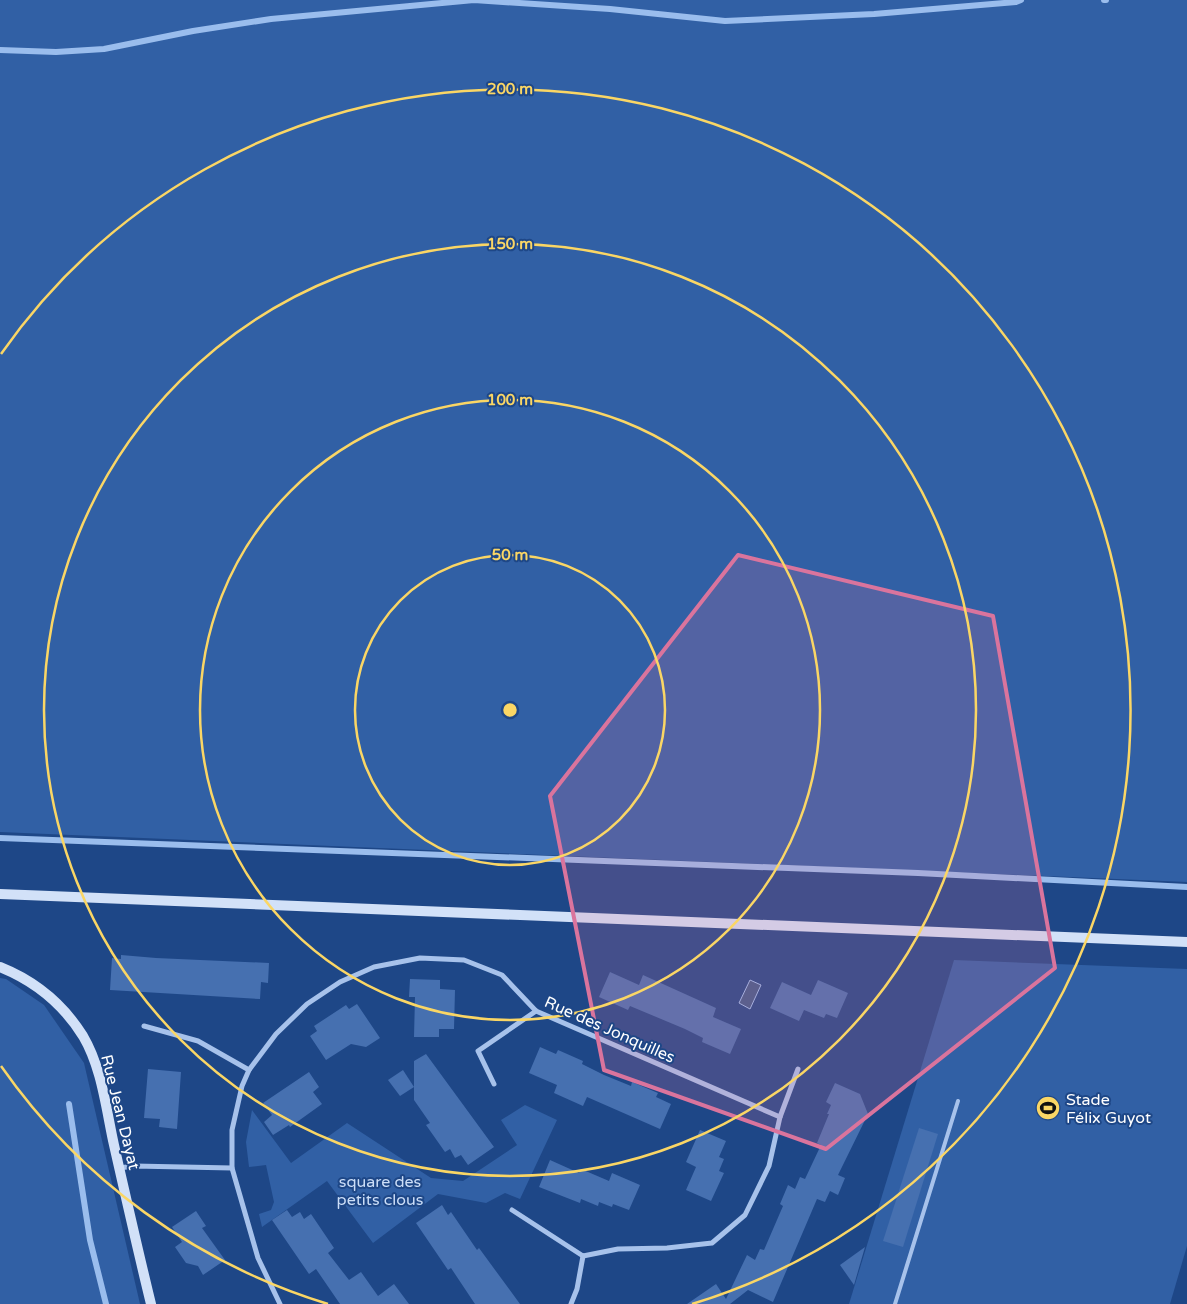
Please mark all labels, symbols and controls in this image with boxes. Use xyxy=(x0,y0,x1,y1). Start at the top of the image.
text: 200 m xyxy=(487,80,533,98)
text: 150 m xyxy=(487,235,533,253)
text: 100 m xyxy=(487,391,533,409)
text: 50 m xyxy=(492,546,528,564)
centre of rings xyxy=(501,701,519,719)
street label: Rue des Jonquilles xyxy=(541,992,678,1068)
street label: Rue Jean Dayat xyxy=(96,1053,144,1172)
place label: Stade Félix Guyot xyxy=(1066,1090,1151,1128)
sports icon: Stade Félix Guyot xyxy=(1035,1095,1061,1121)
park label: square des petits clous xyxy=(337,1172,423,1210)

